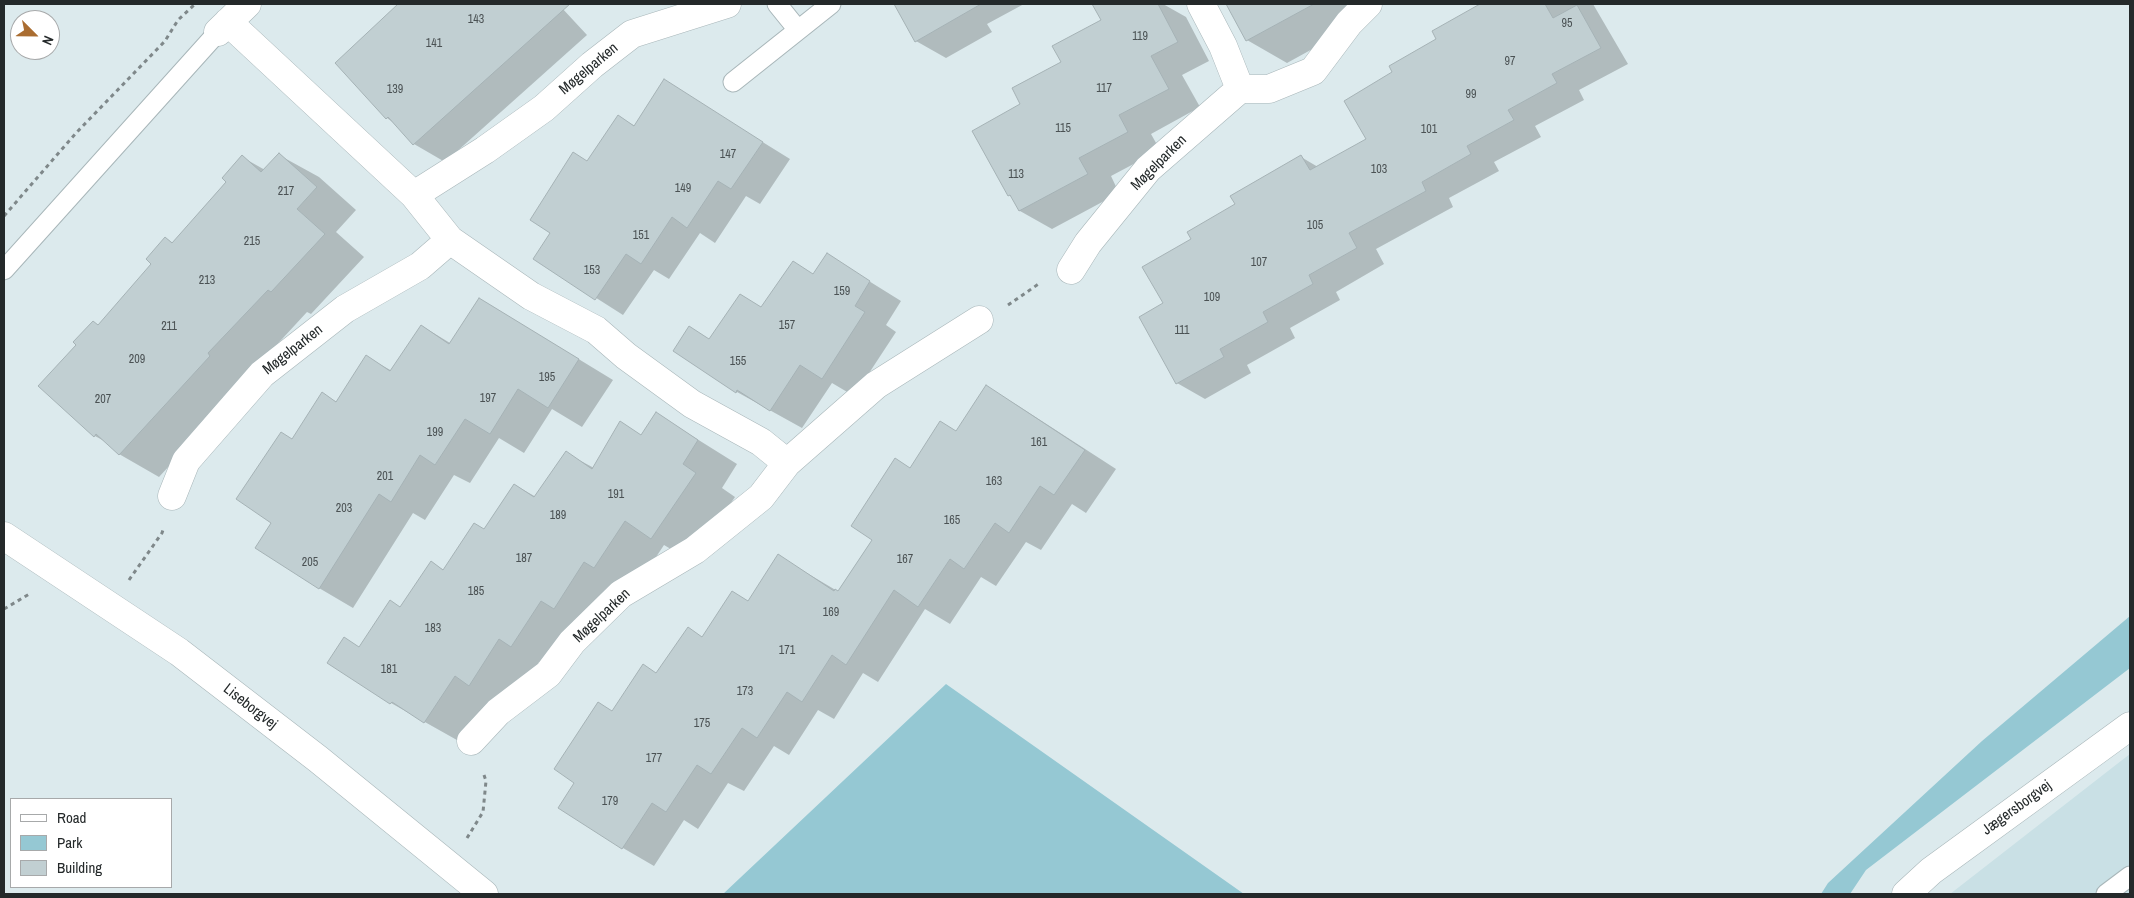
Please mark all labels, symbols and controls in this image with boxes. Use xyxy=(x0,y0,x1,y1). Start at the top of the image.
north arrow xyxy=(10,10,60,60)
house number: 143 xyxy=(468,13,484,27)
house number: 95 xyxy=(1562,17,1572,31)
house number: 119 xyxy=(1132,30,1148,44)
text: N xyxy=(38,33,58,48)
house number: 141 xyxy=(426,37,442,51)
street label: Møgelparken xyxy=(556,39,622,99)
house number: 97 xyxy=(1505,55,1515,69)
house number: 117 xyxy=(1096,82,1112,96)
house number: 139 xyxy=(387,83,403,97)
house number: 99 xyxy=(1466,88,1476,102)
house number: 115 xyxy=(1055,122,1071,136)
house number: 101 xyxy=(1421,123,1437,137)
street label: Møgelparken xyxy=(1127,131,1191,195)
house number: 147 xyxy=(720,148,736,162)
house number: 103 xyxy=(1371,163,1387,177)
house number: 113 xyxy=(1008,168,1024,182)
house number: 149 xyxy=(675,182,691,196)
house number: 217 xyxy=(278,185,294,199)
house number: 105 xyxy=(1307,219,1323,233)
house number: 151 xyxy=(633,229,649,243)
house number: 215 xyxy=(244,235,260,249)
house number: 107 xyxy=(1251,256,1267,270)
house number: 153 xyxy=(584,264,600,278)
house number: 213 xyxy=(199,274,215,288)
house number: 159 xyxy=(834,285,850,299)
house number: 109 xyxy=(1204,291,1220,305)
house number: 157 xyxy=(779,319,795,333)
house number: 211 xyxy=(161,320,177,334)
street label: Møgelparken xyxy=(259,321,327,379)
house number: 111 xyxy=(1175,324,1189,338)
house number: 209 xyxy=(129,353,145,367)
house number: 155 xyxy=(730,355,746,369)
house number: 195 xyxy=(539,371,555,385)
house number: 197 xyxy=(480,392,496,406)
house number: 207 xyxy=(95,393,111,407)
house number: 199 xyxy=(427,426,443,440)
house number: 161 xyxy=(1031,436,1047,450)
house number: 201 xyxy=(377,470,393,484)
house number: 163 xyxy=(986,475,1002,489)
house number: 191 xyxy=(608,488,624,502)
house number: 203 xyxy=(336,502,352,516)
house number: 189 xyxy=(550,509,566,523)
house number: 165 xyxy=(944,514,960,528)
house number: 187 xyxy=(516,552,532,566)
house number: 167 xyxy=(897,553,913,567)
house number: 205 xyxy=(302,556,318,570)
house number: 185 xyxy=(468,585,484,599)
street label: Møgelparken xyxy=(570,585,634,647)
house number: 169 xyxy=(823,606,839,620)
house number: 183 xyxy=(425,622,441,636)
house number: 171 xyxy=(779,644,795,658)
house number: 181 xyxy=(381,663,397,677)
street label: Liseborgvej xyxy=(219,680,281,734)
house number: 173 xyxy=(737,685,753,699)
house number: 175 xyxy=(694,717,710,731)
house number: 177 xyxy=(646,752,662,766)
street label: Jægersborgvej xyxy=(1979,777,2055,839)
house number: 179 xyxy=(602,795,618,809)
legend xyxy=(10,798,172,888)
text: Road xyxy=(57,807,86,828)
text: Park xyxy=(57,832,82,853)
text: Building xyxy=(57,857,102,878)

